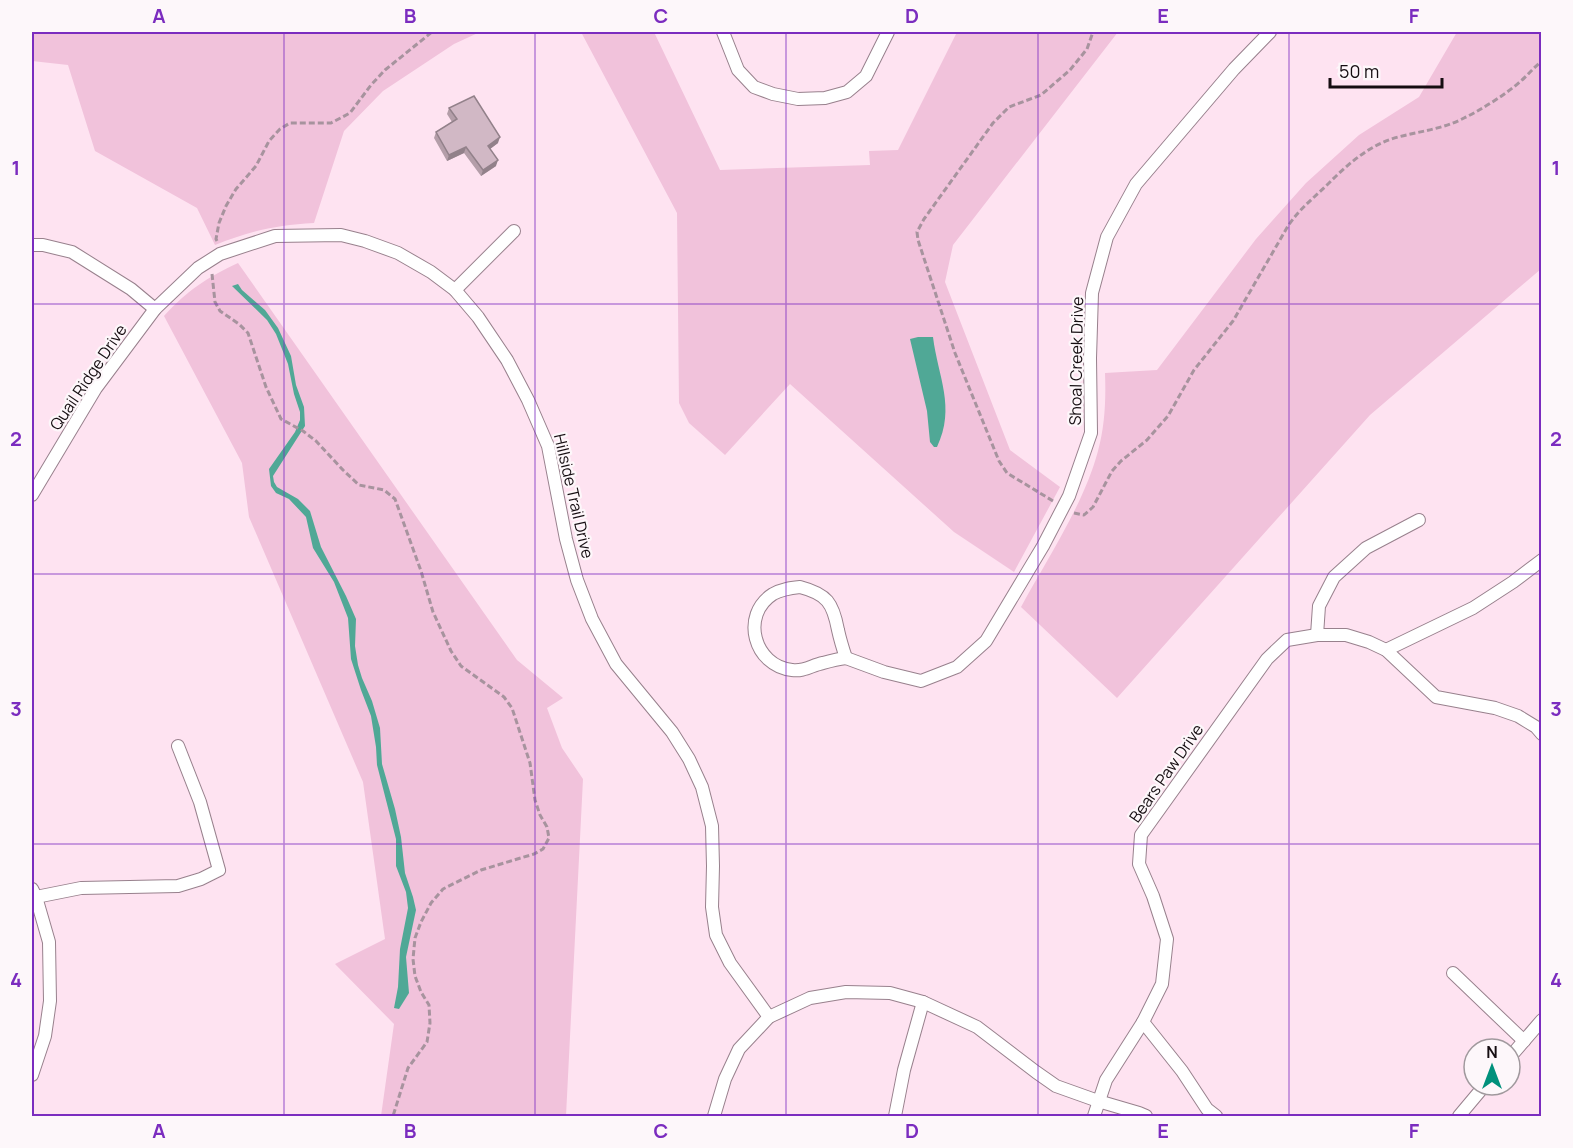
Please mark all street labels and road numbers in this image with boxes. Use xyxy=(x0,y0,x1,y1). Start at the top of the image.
street label: Shoal Creek Drive xyxy=(1064,296,1088,426)
street label: Quail Ridge Drive xyxy=(44,320,132,434)
street label: Hillside Trail Drive xyxy=(549,431,599,561)
street label: Bears Paw Drive xyxy=(1124,719,1208,827)

